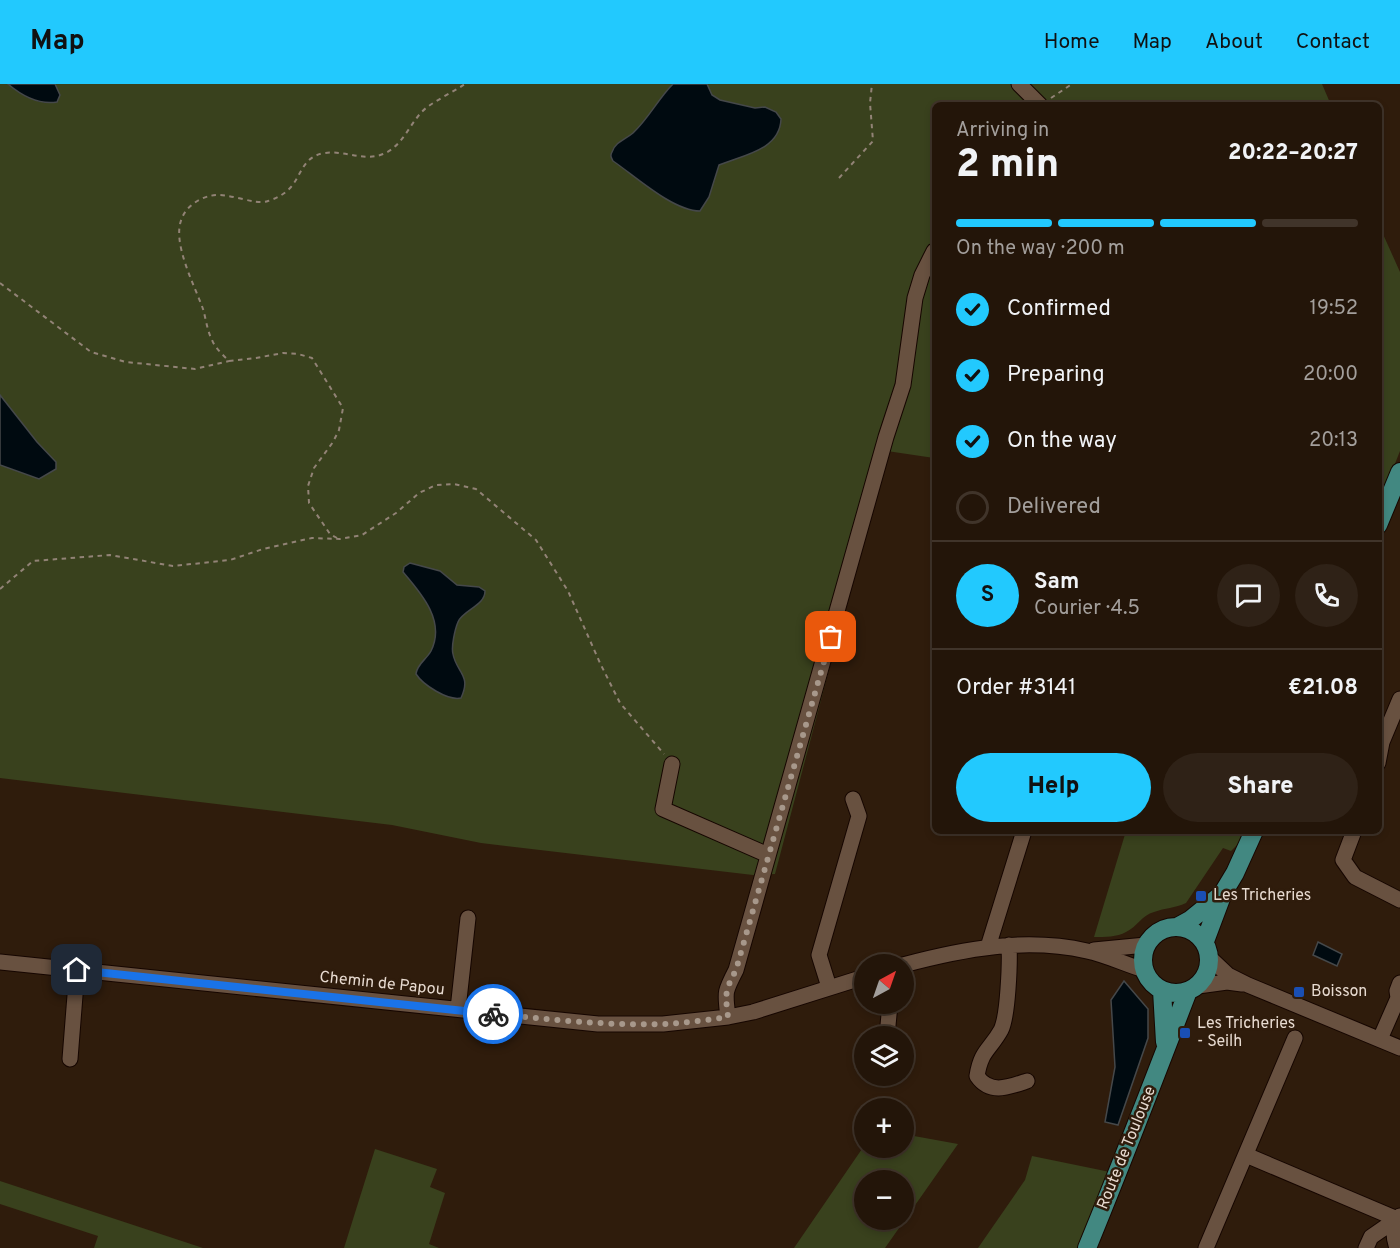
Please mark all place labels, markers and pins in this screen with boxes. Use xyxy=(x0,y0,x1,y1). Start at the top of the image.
pin xyxy=(805,611,856,662)
place label: Les Tricheries xyxy=(1213,886,1311,906)
marker: Les Tricheries xyxy=(1194,889,1208,903)
pin xyxy=(51,944,102,995)
place label: Boisson xyxy=(1311,982,1367,1002)
marker: Boisson xyxy=(1292,985,1306,999)
place label: Les Tricheries - Seilh xyxy=(1197,1014,1295,1052)
marker: Les Tricheries - Seilh xyxy=(1178,1026,1192,1040)

